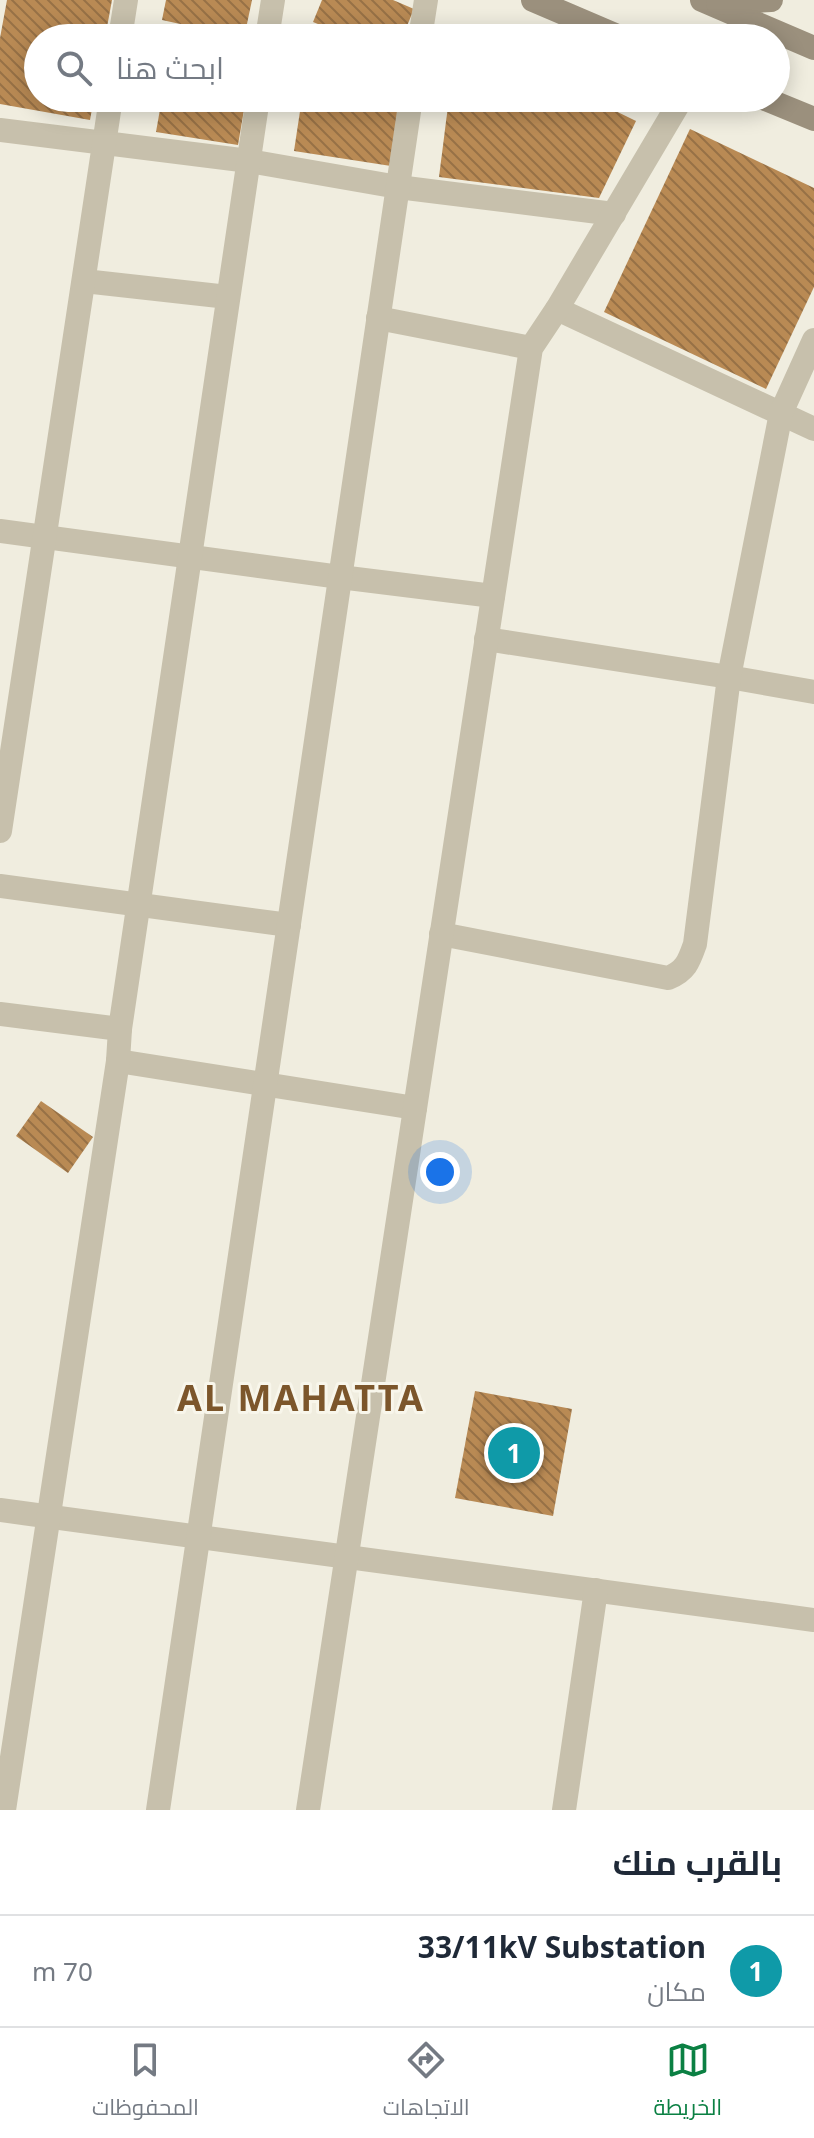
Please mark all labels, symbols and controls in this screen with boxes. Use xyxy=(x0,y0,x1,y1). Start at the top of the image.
search box xyxy=(24,24,790,112)
icon: search xyxy=(52,46,96,90)
text: ابحث هنا xyxy=(116,47,224,88)
your location xyxy=(420,1152,460,1192)
district label: AL MAHATTA xyxy=(177,1373,425,1422)
pin: 1 xyxy=(488,1423,540,1483)
text: بالقرب منك xyxy=(613,1839,782,1885)
text: 33/11kV Substation xyxy=(418,1926,706,1967)
text: 70 m xyxy=(32,1953,93,1989)
text: 1 xyxy=(749,1953,763,1989)
text: مكان xyxy=(647,1973,706,2009)
tab: المحفوظات xyxy=(92,2038,199,2128)
tab: الاتجاهات xyxy=(383,2038,470,2128)
tab: الخريطة xyxy=(653,2038,722,2128)

